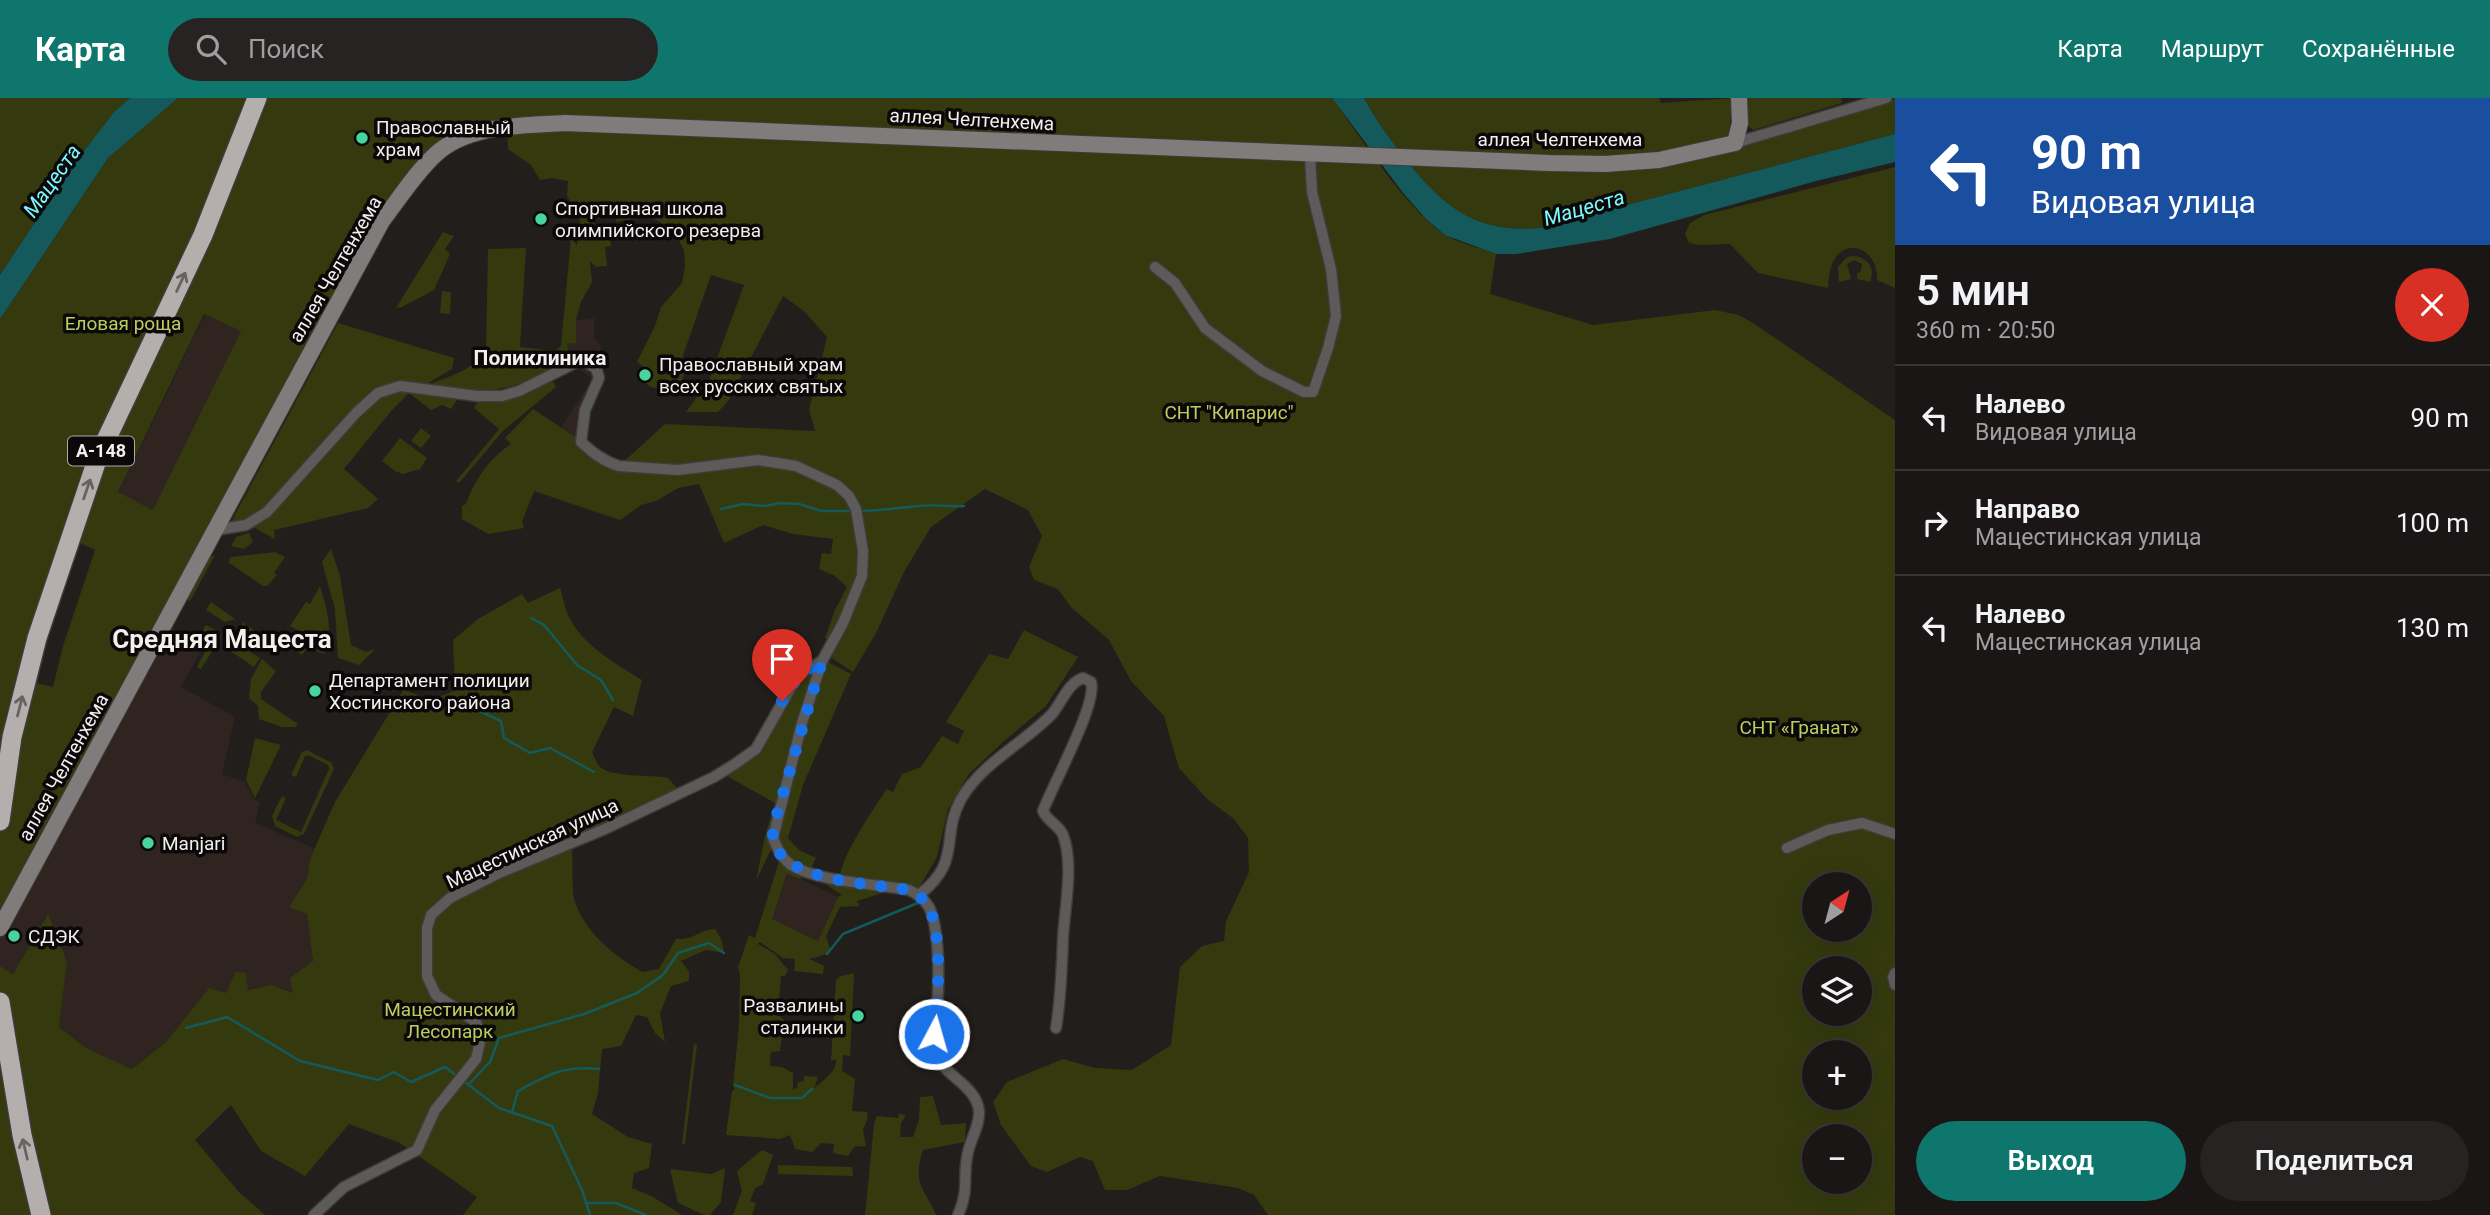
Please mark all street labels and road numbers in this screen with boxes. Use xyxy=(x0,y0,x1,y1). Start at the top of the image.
street label: аллея Челтенхема xyxy=(889,104,1055,135)
street label: аллея Челтенхема xyxy=(1478,128,1642,151)
street label: аллея Челтенхема xyxy=(284,192,387,346)
road number: А-148 xyxy=(68,436,134,466)
street label: аллея Челтенхема xyxy=(13,690,113,845)
street label: Мацестинская улица xyxy=(443,793,622,893)

